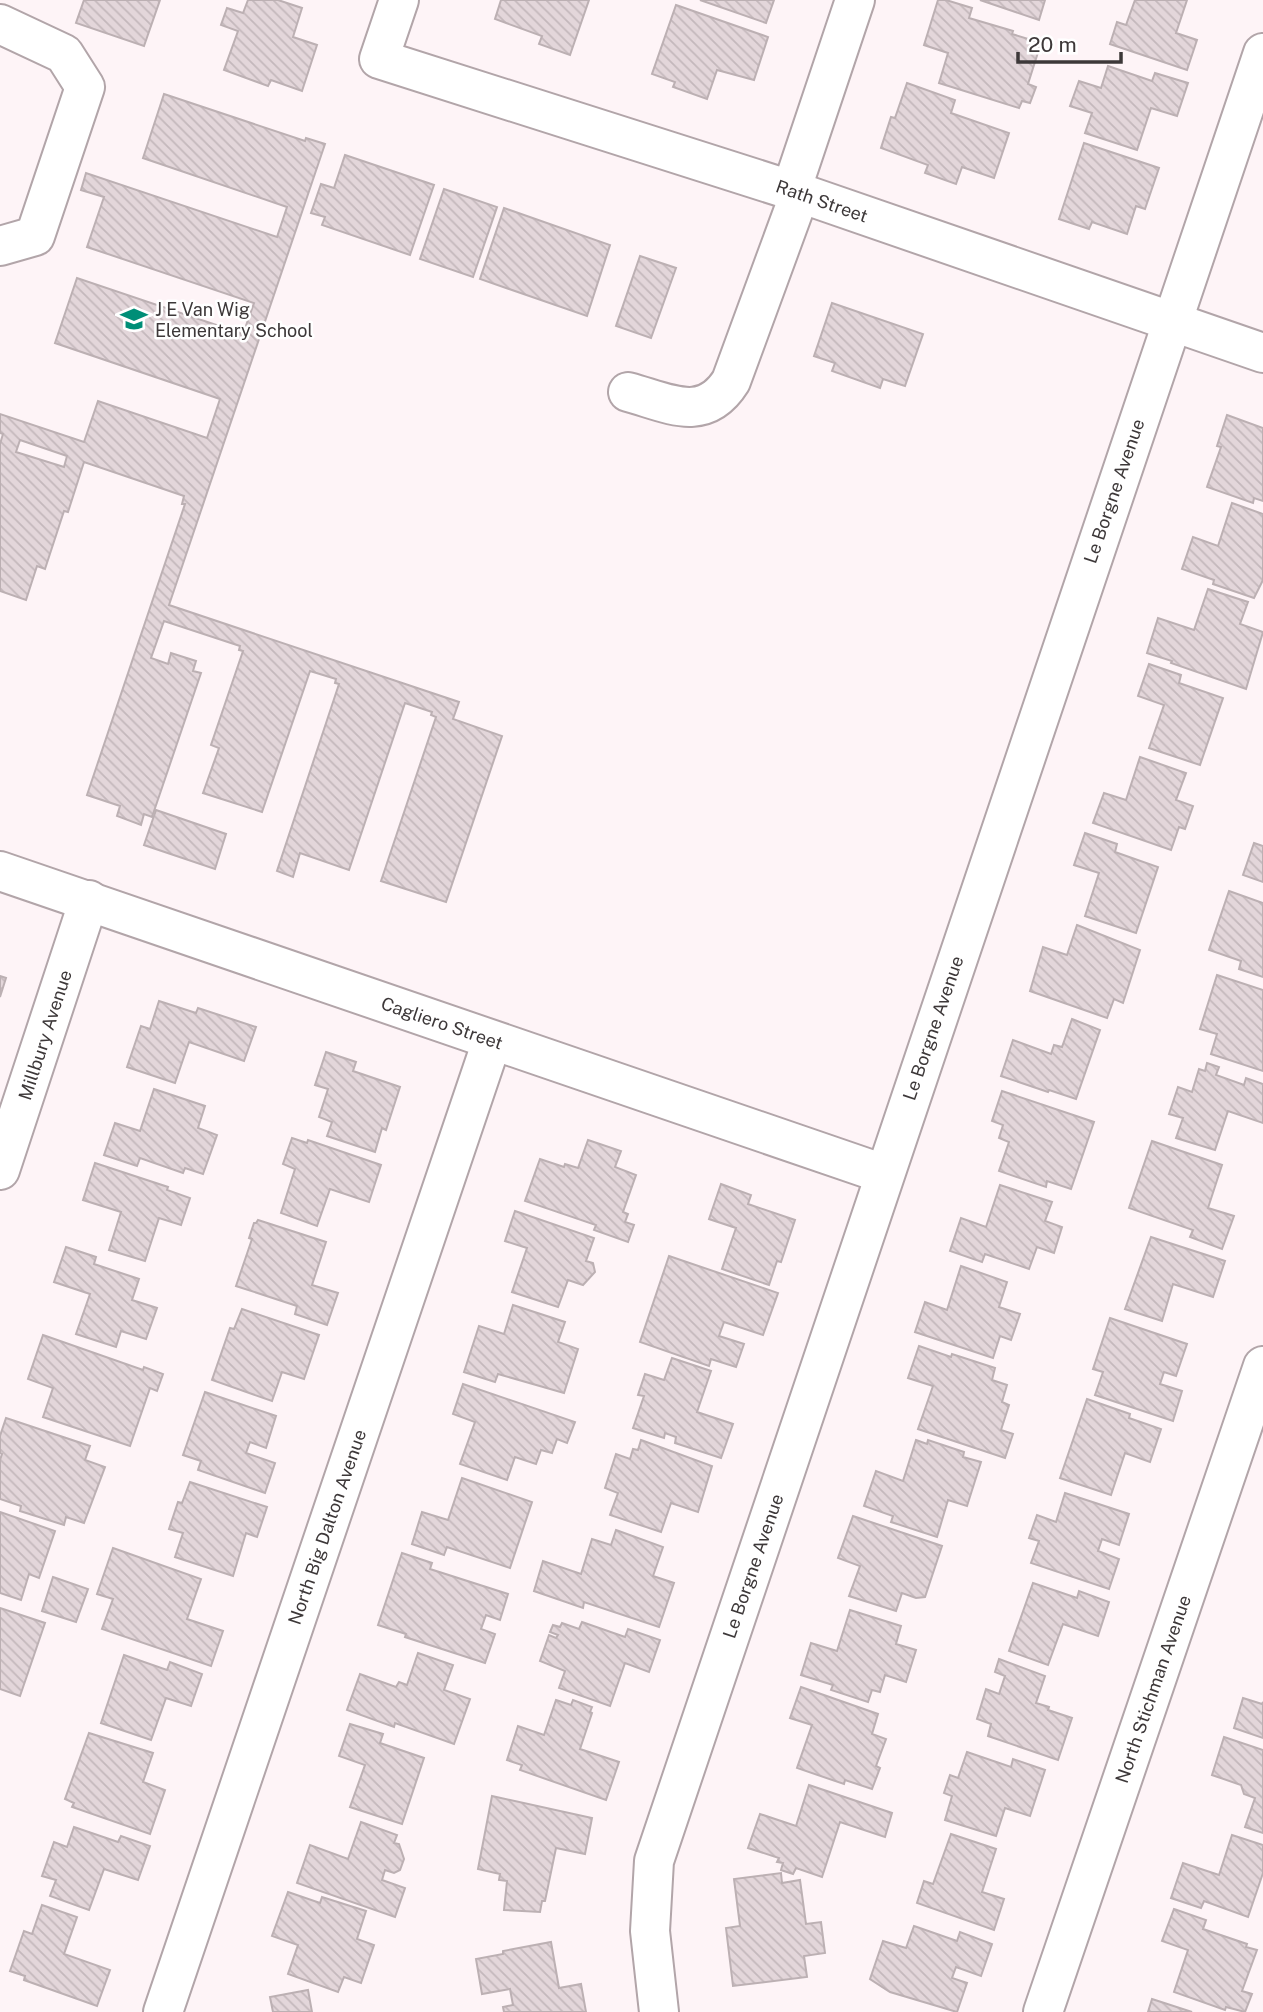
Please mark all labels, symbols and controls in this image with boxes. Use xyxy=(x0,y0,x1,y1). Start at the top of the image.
scale bar xyxy=(1018,21,1121,65)
text: 20 m xyxy=(1028,32,1077,57)
street label: Rath Street xyxy=(773,175,871,227)
place label: J E Van Wig Elementary School xyxy=(155,299,313,341)
school or university icon: J E Van Wig Elementary School xyxy=(119,304,149,334)
street label: Le Borgne Avenue xyxy=(1079,416,1149,566)
street label: Le Borgne Avenue xyxy=(898,953,968,1103)
street label: Millbury Avenue xyxy=(14,967,76,1103)
street label: Cagliero Street xyxy=(378,992,506,1054)
street label: North Big Dalton Avenue xyxy=(284,1427,370,1627)
street label: Le Borgne Avenue xyxy=(718,1491,788,1641)
street label: North Stichman Avenue xyxy=(1111,1592,1195,1786)

